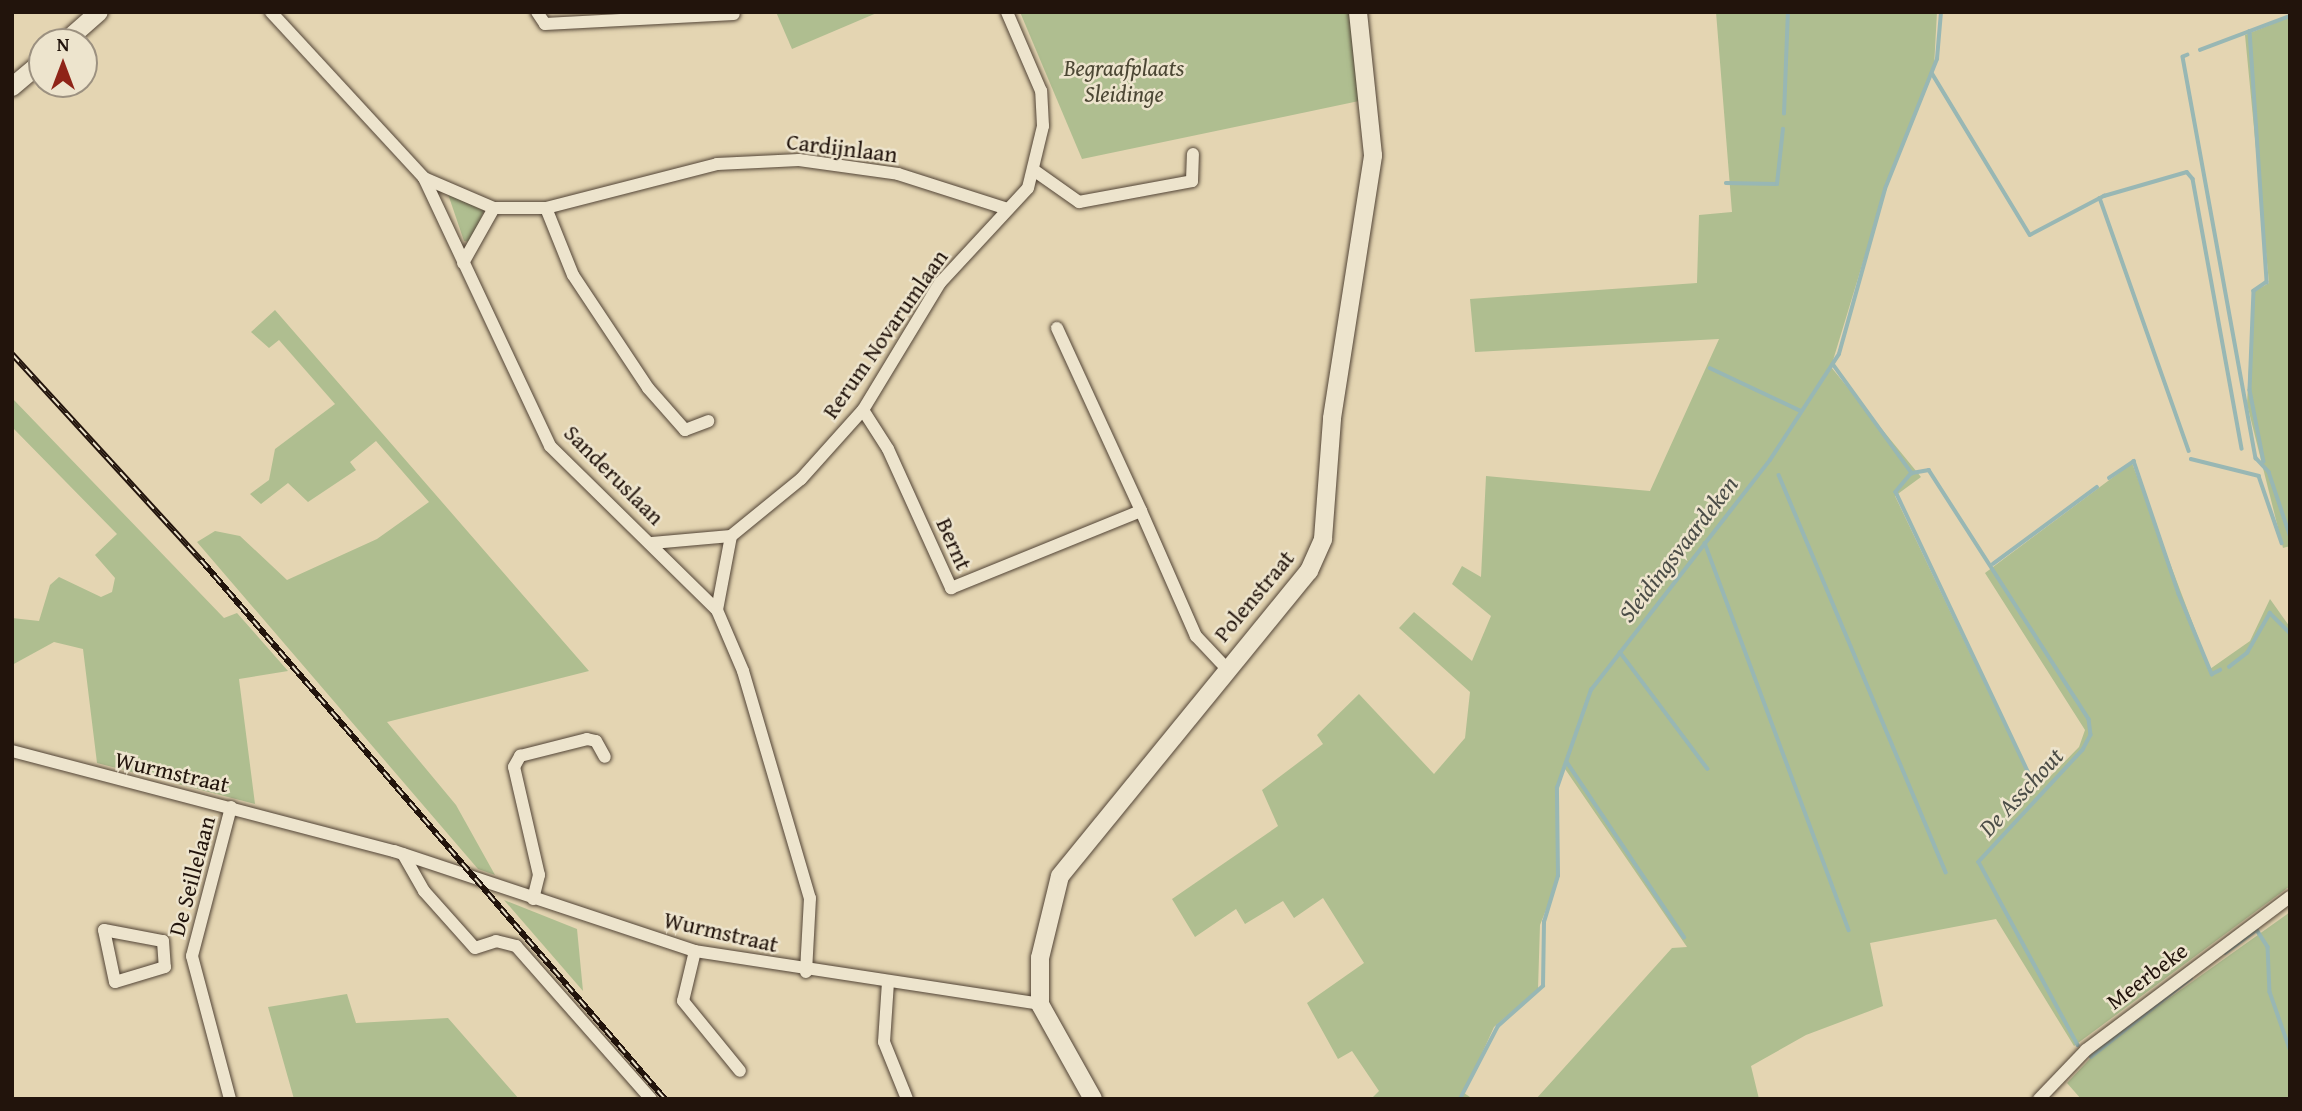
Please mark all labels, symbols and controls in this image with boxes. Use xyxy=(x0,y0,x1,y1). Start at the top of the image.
north arrow xyxy=(28,28,98,98)
text: N xyxy=(57,30,69,58)
park label: Begraafplaats Sleidinge xyxy=(1064,54,1184,108)
street label: Cardijnlaan xyxy=(785,128,899,168)
street label: Rerum Novarumlaan xyxy=(816,244,954,424)
street label: Sanderuslaan xyxy=(558,419,670,531)
water label: Sleidingsvaardeken xyxy=(1612,470,1744,628)
street label: Bernt xyxy=(930,514,978,574)
street label: Polenstraat xyxy=(1208,545,1300,647)
water label: De Asschout xyxy=(1973,742,2069,842)
street label: Wurmstraat xyxy=(112,745,232,799)
street label: De Seillelaan xyxy=(163,813,221,939)
street label: Wurmstraat xyxy=(661,905,781,959)
street label: Meerbeke xyxy=(2101,937,2193,1015)

